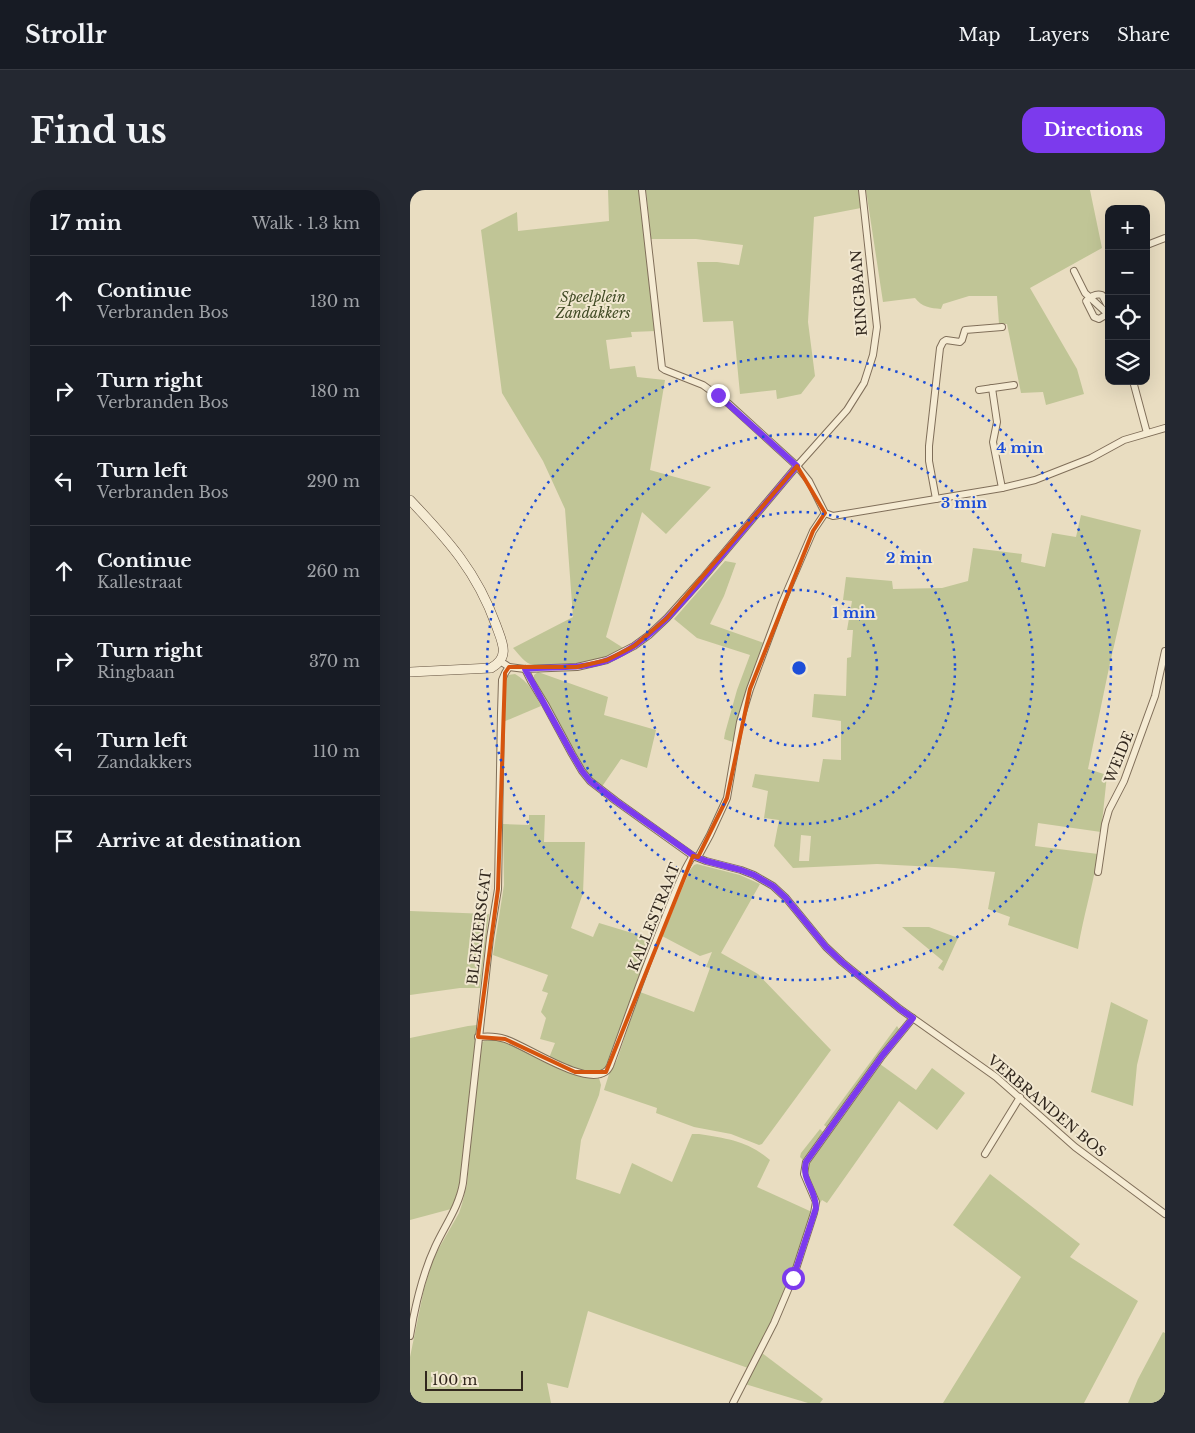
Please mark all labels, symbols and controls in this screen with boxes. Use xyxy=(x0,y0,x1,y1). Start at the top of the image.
text: Strollr xyxy=(25,20,107,49)
text: Map xyxy=(959,24,1000,46)
text: Layers xyxy=(1028,24,1089,46)
text: Share xyxy=(1117,24,1170,46)
button: Directions xyxy=(1022,107,1165,153)
text: Find us xyxy=(30,109,167,152)
map controls xyxy=(1105,205,1150,385)
button: + xyxy=(1105,205,1150,250)
text: 17 min xyxy=(50,210,122,236)
text: Walk · 1.3 km xyxy=(252,213,360,233)
street label: RINGBAAN xyxy=(847,249,871,337)
button: − xyxy=(1105,250,1150,295)
text: Continue xyxy=(97,279,192,302)
icon: ahead xyxy=(50,287,78,315)
park label: Speelplein Zandakkers xyxy=(554,288,631,322)
text: 130 m xyxy=(310,291,360,311)
button: locate xyxy=(1105,295,1150,340)
text: Verbranden Bos xyxy=(97,302,229,322)
button: layers xyxy=(1105,340,1150,385)
text: Turn right xyxy=(97,369,203,392)
icon: right xyxy=(50,377,78,405)
text: 180 m xyxy=(310,381,360,401)
route end xyxy=(707,384,730,407)
text: Verbranden Bos xyxy=(97,392,229,412)
text: 4 min xyxy=(997,438,1044,457)
text: Turn left xyxy=(97,459,188,482)
icon: left xyxy=(50,467,78,495)
text: 290 m xyxy=(307,471,360,491)
text: Verbranden Bos xyxy=(97,482,229,502)
text: 3 min xyxy=(941,493,987,512)
text: 2 min xyxy=(886,548,932,567)
text: Continue xyxy=(97,549,192,572)
icon: ahead xyxy=(50,557,78,585)
text: 260 m xyxy=(307,561,360,581)
text: Kallestraat xyxy=(97,572,183,592)
text: 1 min xyxy=(832,603,876,622)
text: Turn right xyxy=(97,639,203,662)
icon: right xyxy=(50,647,78,675)
text: 370 m xyxy=(309,651,360,671)
centre of rings xyxy=(790,659,808,677)
text: Ringbaan xyxy=(97,662,175,682)
street label: WEIDE xyxy=(1100,728,1138,787)
text: Turn left xyxy=(97,729,188,752)
icon: left xyxy=(50,737,78,765)
text: 110 m xyxy=(313,741,360,761)
text: Zandakkers xyxy=(97,752,192,772)
icon: arrive xyxy=(50,827,78,855)
text: Arrive at destination xyxy=(97,829,301,852)
street label: KALLESTRAAT xyxy=(624,860,684,974)
street label: BLEKKERSGAT xyxy=(463,868,495,986)
street label: VERBRANDEN BOS xyxy=(983,1050,1110,1161)
route start xyxy=(782,1267,805,1290)
scale bar xyxy=(425,1368,522,1391)
text: 100 m xyxy=(432,1371,477,1389)

